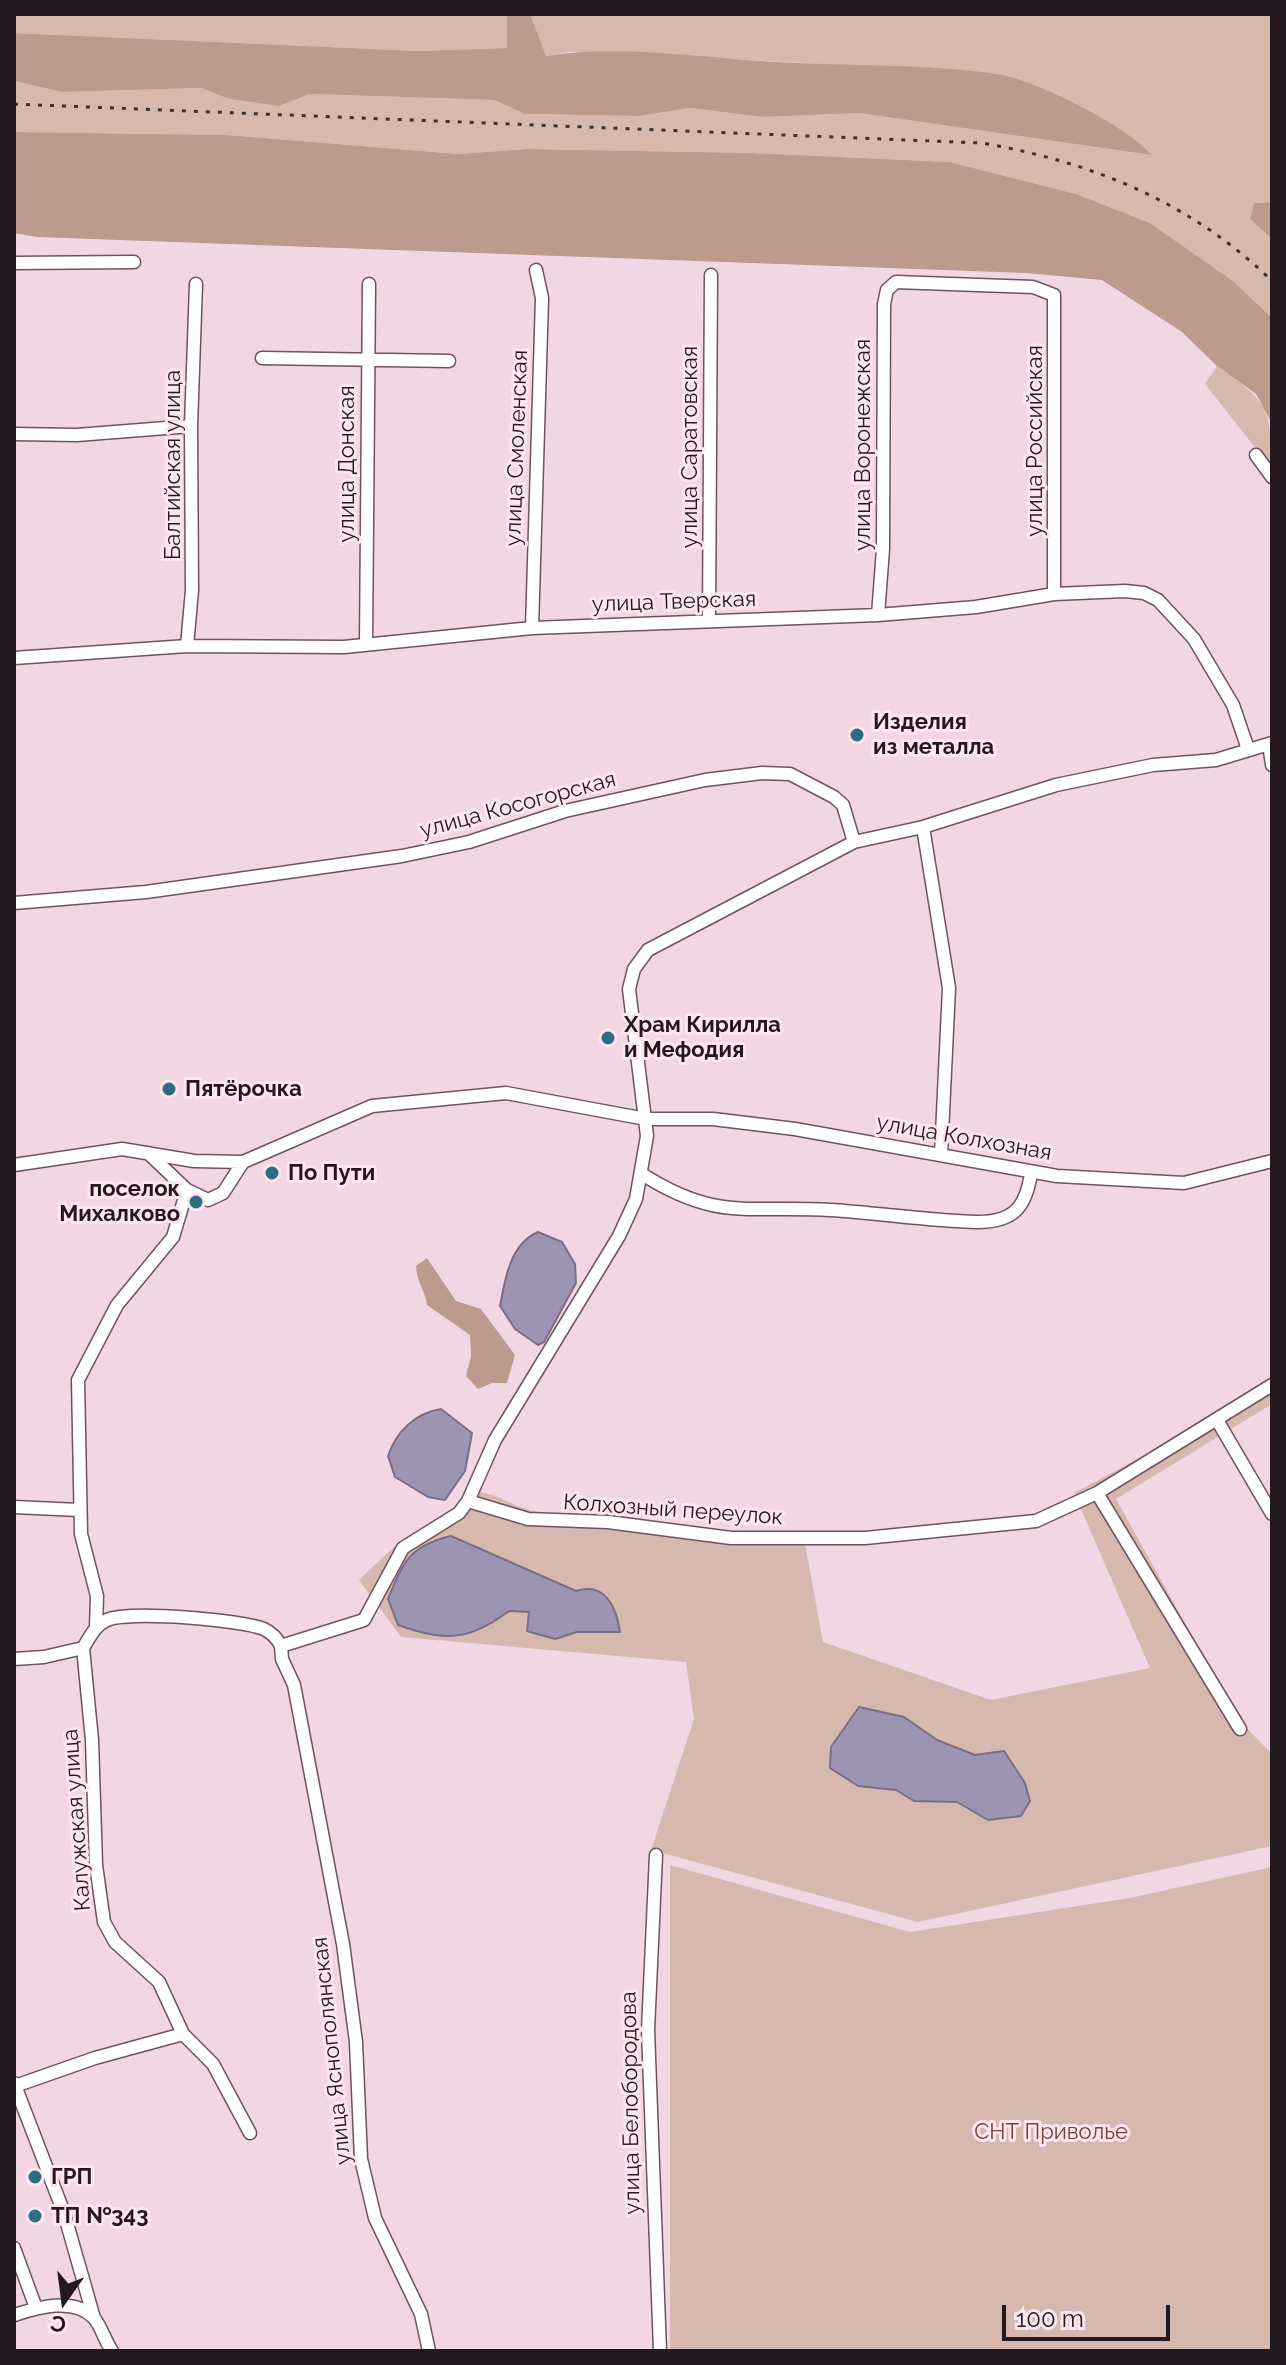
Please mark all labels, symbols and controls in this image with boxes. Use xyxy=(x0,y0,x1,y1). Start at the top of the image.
street label: улица Воронежская xyxy=(850,339,876,551)
street label: улица Российская xyxy=(1022,345,1048,537)
street label: улица Саратовская xyxy=(677,346,703,548)
street label: улица Смоленская xyxy=(500,349,534,547)
street label: Балтийская улица xyxy=(160,370,186,560)
street label: улица Донская xyxy=(334,385,360,543)
street label: улица Тверская xyxy=(591,586,757,618)
place label: Изделия из металла xyxy=(873,709,994,760)
marker: Изделия из металла xyxy=(848,726,866,744)
street label: улица Косогорская xyxy=(417,766,619,844)
place label: Храм Кирилла и Мефодия xyxy=(624,1012,781,1064)
marker: Храм Кирилла и Мефодия xyxy=(599,1029,617,1047)
place label: Пятёрочка xyxy=(185,1076,302,1102)
marker: Пятёрочка xyxy=(160,1080,178,1098)
street label: улица Колхозная xyxy=(874,1110,1054,1166)
place label: По Пути xyxy=(288,1160,375,1186)
marker: По Пути xyxy=(263,1164,281,1182)
place label: поселок Михалково xyxy=(59,1176,180,1228)
marker: поселок Михалково xyxy=(187,1193,205,1211)
street label: Колхозный переулок xyxy=(562,1489,784,1531)
street label: Калужская улица xyxy=(57,1728,97,1912)
street label: улица Яснополянская xyxy=(307,1936,357,2166)
street label: улица Белобородова xyxy=(616,1991,646,2215)
park label: СНТ Приволье xyxy=(974,2119,1128,2145)
place label: ГРП xyxy=(51,2164,93,2190)
marker: ГРП xyxy=(26,2168,44,2186)
place label: ТП №343 xyxy=(51,2203,148,2229)
marker: ТП №343 xyxy=(26,2207,44,2225)
north arrow xyxy=(24,2261,104,2341)
scale bar xyxy=(1006,2289,1174,2339)
text: 100 m xyxy=(1016,2304,1084,2333)
text: С xyxy=(48,2310,69,2339)

